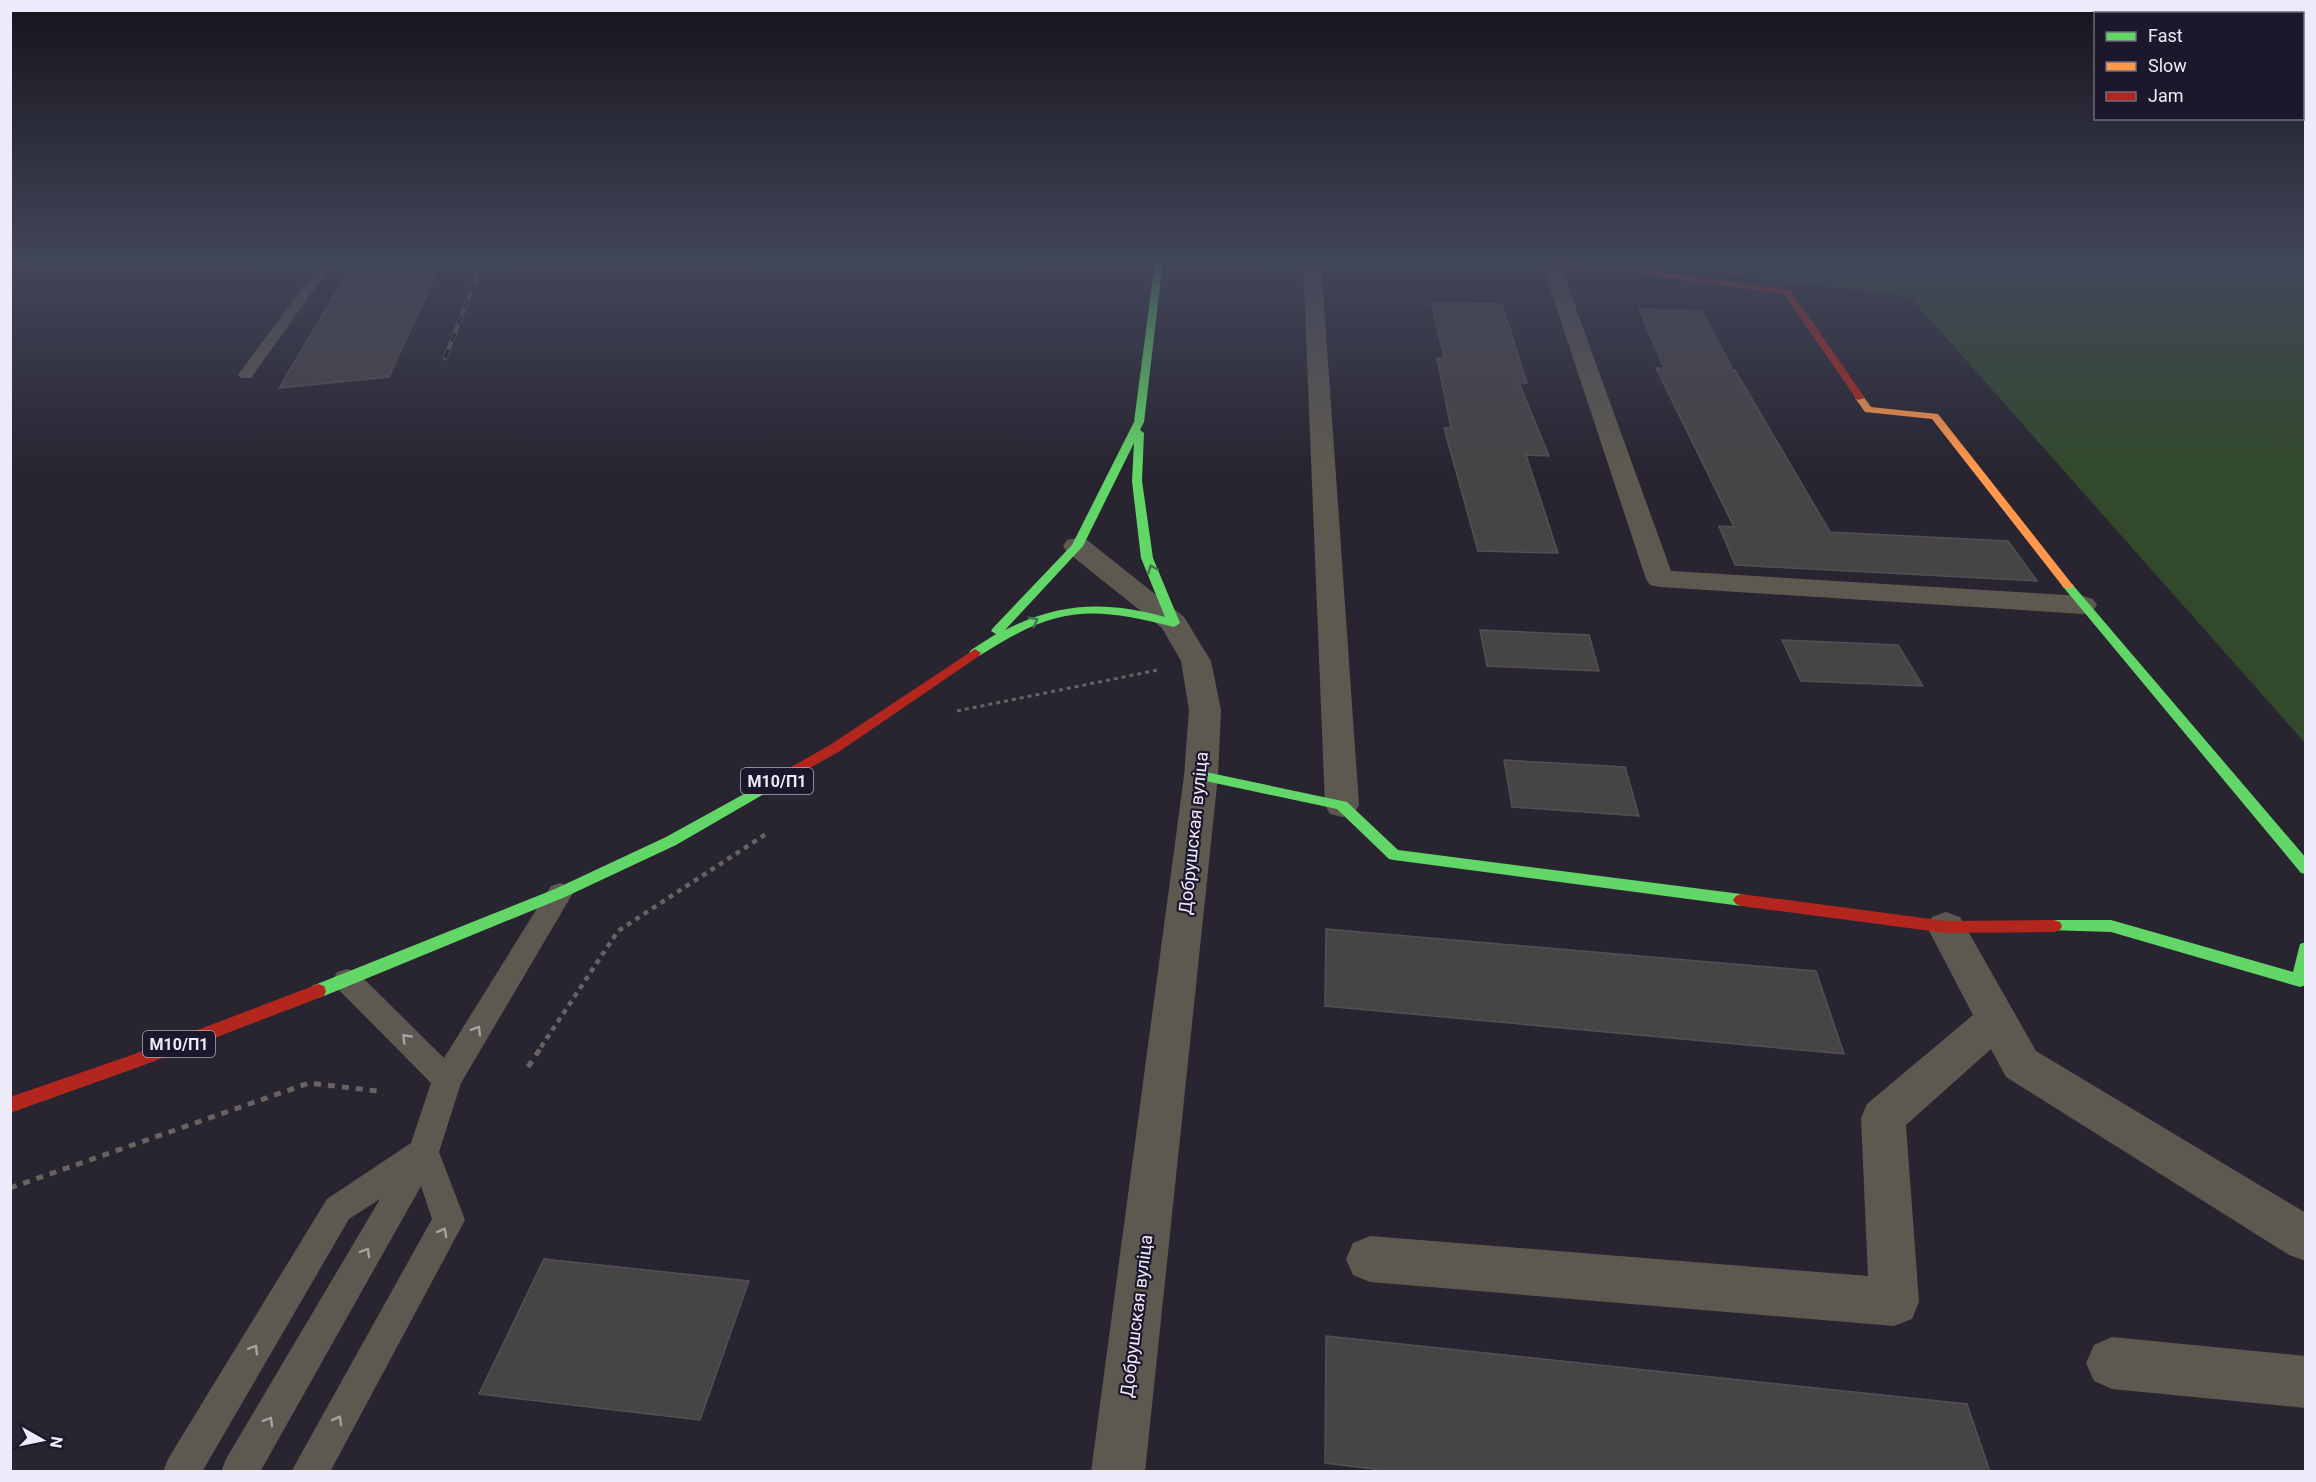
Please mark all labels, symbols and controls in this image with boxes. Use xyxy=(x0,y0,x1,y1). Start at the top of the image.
legend xyxy=(2094,12,2304,120)
text: Fast xyxy=(2148,25,2183,46)
text: Slow xyxy=(2148,55,2187,76)
text: Jam xyxy=(2148,85,2184,106)
one-way arrow xyxy=(1147,564,1159,575)
one-way arrow xyxy=(1027,617,1038,628)
street label: Добрушская вуліца xyxy=(1174,751,1212,915)
road number: М10/П1 xyxy=(741,768,813,794)
one-way arrow xyxy=(470,1026,481,1036)
road number: М10/П1 xyxy=(143,1031,215,1057)
one-way arrow xyxy=(403,1034,414,1045)
one-way arrow xyxy=(436,1227,447,1238)
street label: Добрушская вуліца xyxy=(1116,1234,1156,1398)
one-way arrow xyxy=(359,1248,370,1258)
one-way arrow xyxy=(247,1345,259,1355)
north arrow xyxy=(12,1410,72,1470)
one-way arrow xyxy=(331,1416,342,1427)
one-way arrow xyxy=(261,1417,273,1427)
text: N xyxy=(46,1435,67,1449)

